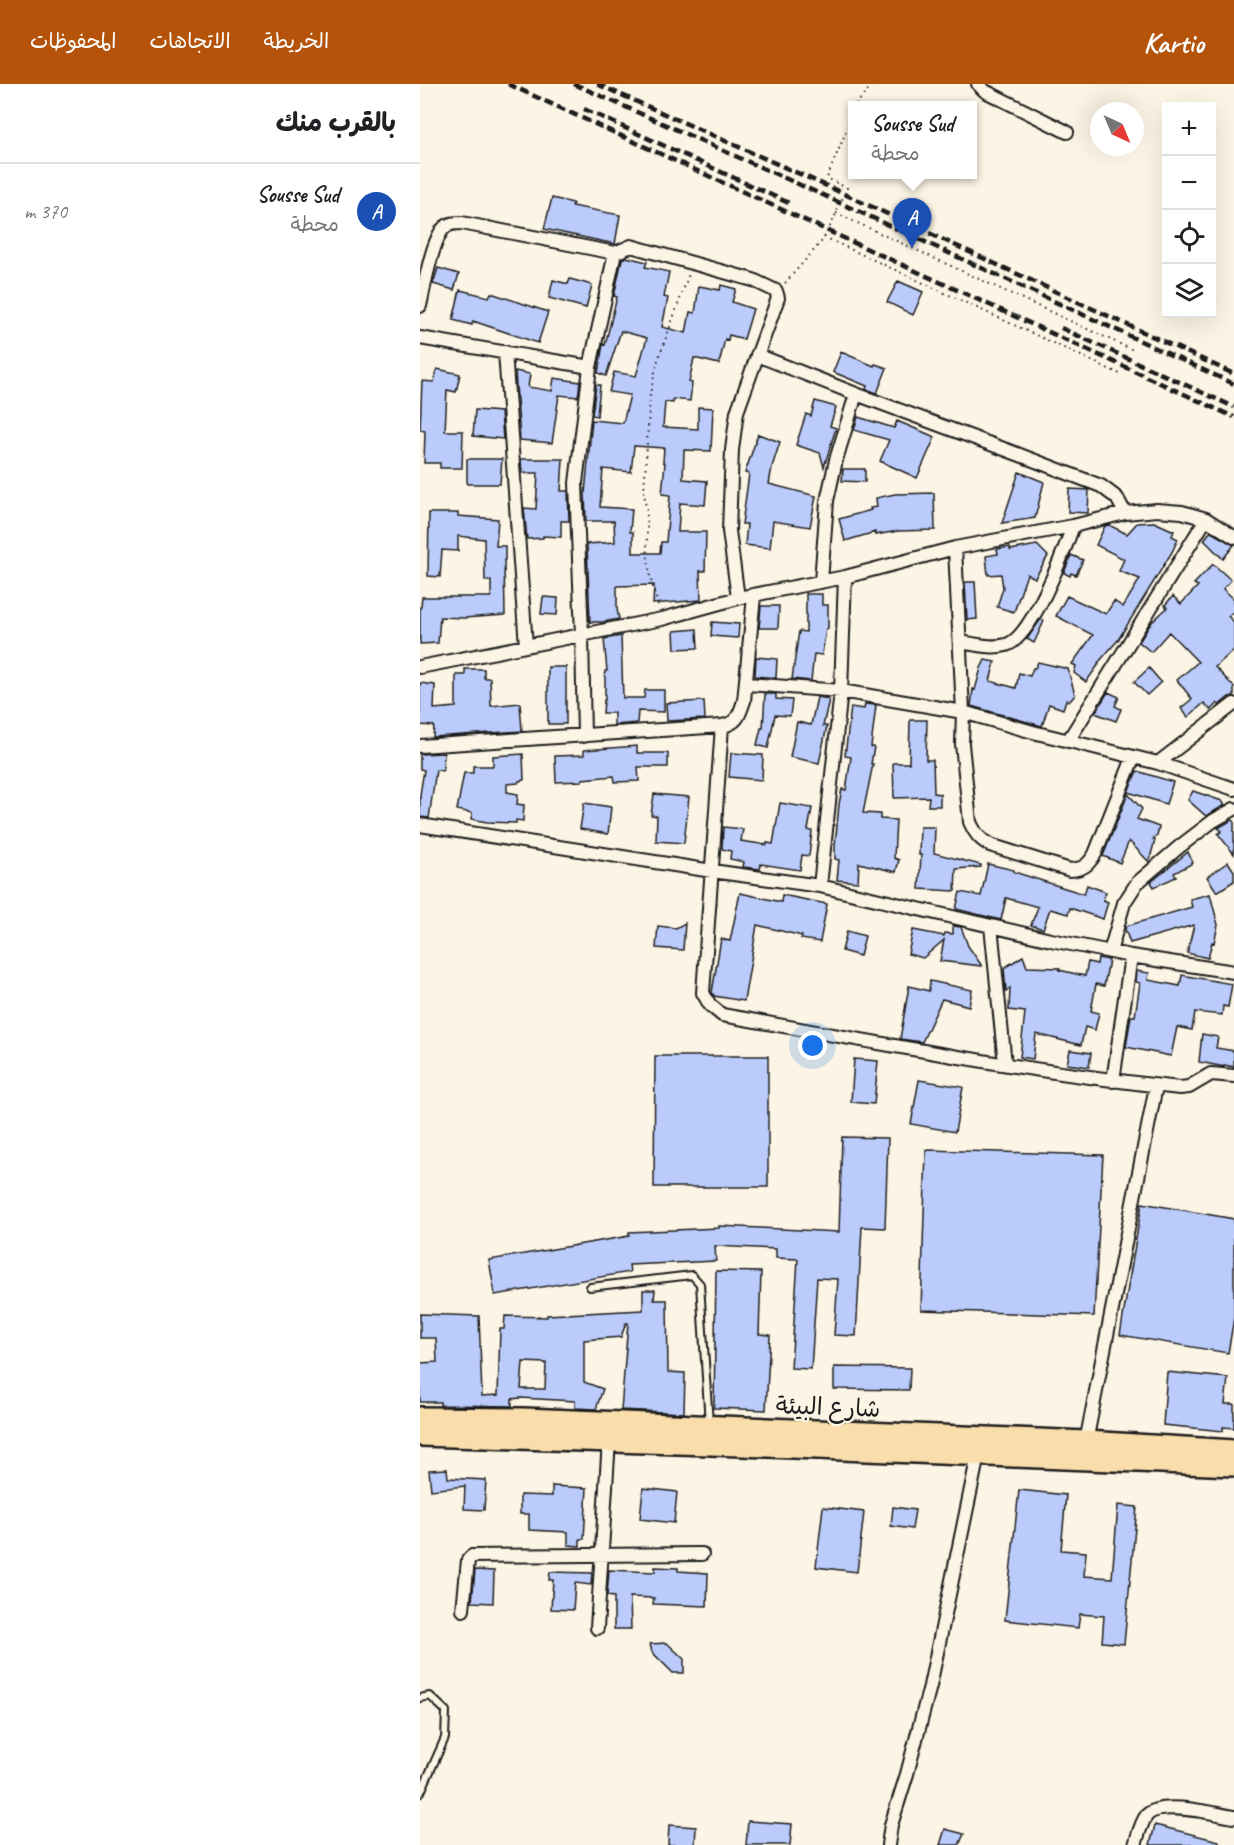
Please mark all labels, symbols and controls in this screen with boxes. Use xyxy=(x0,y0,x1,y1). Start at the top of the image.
text: Kartio xyxy=(1143,25,1204,60)
text: المحفوظات xyxy=(30,28,116,54)
text: الاتجاهات xyxy=(149,28,231,54)
text: الخريطة xyxy=(264,28,329,54)
popup xyxy=(848,101,977,179)
north arrow xyxy=(1090,102,1144,156)
map controls xyxy=(1162,102,1216,318)
button: + xyxy=(1162,102,1216,156)
text: بالقرب منك xyxy=(276,106,396,139)
text: Sousse Sud xyxy=(871,110,954,138)
text: محطة xyxy=(871,141,920,166)
button: − xyxy=(1162,156,1216,210)
text: Sousse Sud xyxy=(257,181,339,209)
pin: A xyxy=(892,198,932,248)
text: 370 m xyxy=(24,199,67,224)
text: A xyxy=(371,199,382,224)
button: locate xyxy=(1162,210,1216,264)
text: محطة xyxy=(291,212,339,237)
button: layers xyxy=(1162,264,1216,318)
your location xyxy=(798,1031,827,1060)
street label: شارع البيئة xyxy=(775,1390,881,1426)

